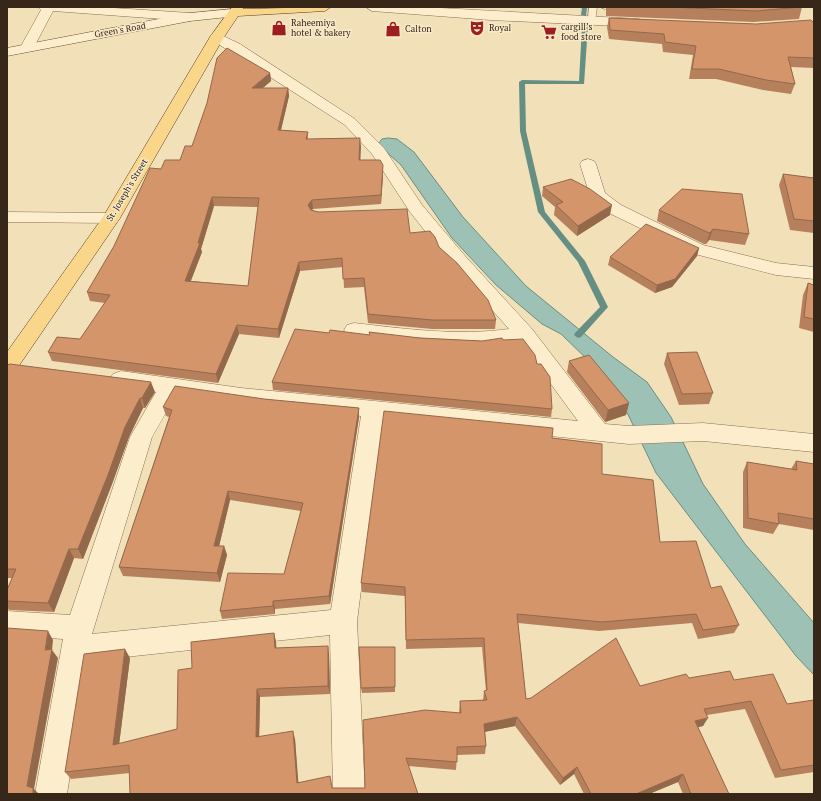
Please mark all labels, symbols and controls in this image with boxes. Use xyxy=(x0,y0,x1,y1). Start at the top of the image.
place label: Raheemiya hotel & bakery xyxy=(291,17,351,39)
shop icon: Raheemiya hotel & bakery xyxy=(270,19,288,37)
theatre icon: Royal xyxy=(468,19,486,37)
street label: Green's Road xyxy=(93,20,147,40)
shop icon: Calton xyxy=(384,20,402,38)
place label: cargill’s food store xyxy=(561,21,602,43)
place label: Royal xyxy=(489,22,511,34)
place label: Calton xyxy=(405,23,432,35)
supermarket icon: cargill’s food store xyxy=(540,23,558,41)
street label: St. Joseph's Street xyxy=(104,156,151,224)

